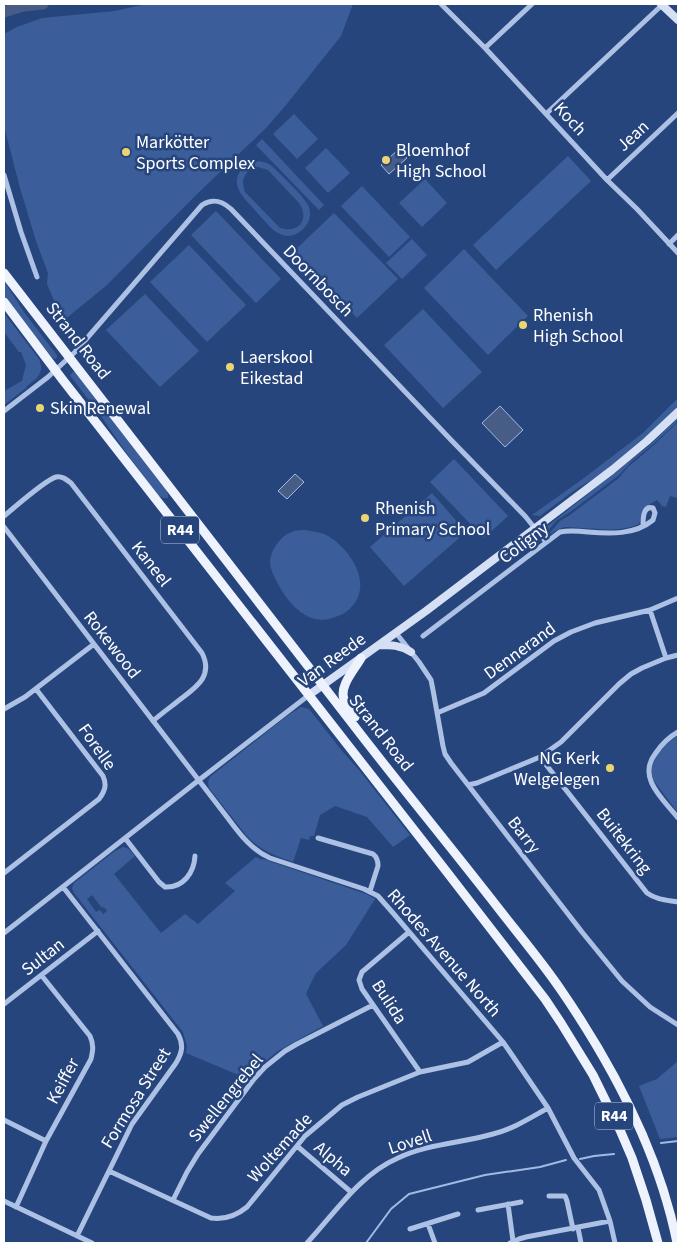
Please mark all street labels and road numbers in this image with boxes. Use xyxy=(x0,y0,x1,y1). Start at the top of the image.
street label: Koch xyxy=(548,97,592,141)
street label: Jean xyxy=(611,115,655,157)
street label: Doornbosch xyxy=(277,239,359,323)
street label: Strand Road xyxy=(40,297,116,385)
road number: R44 xyxy=(161,516,199,544)
street label: Coligny xyxy=(494,516,555,570)
street label: Kaneel xyxy=(125,536,177,592)
street label: Rokewood xyxy=(78,606,146,684)
street label: Dennerand xyxy=(479,616,561,686)
street label: Van Reede xyxy=(293,627,371,693)
street label: Strand Road xyxy=(343,689,419,777)
street label: Forelle xyxy=(72,719,122,775)
street label: Buitekring xyxy=(590,803,658,879)
street label: Barry xyxy=(502,811,547,859)
street label: Rhodes Avenue North xyxy=(381,883,507,1023)
street label: Sultan xyxy=(16,932,70,982)
street label: Bulida xyxy=(365,975,413,1029)
street label: Formosa Street xyxy=(95,1043,177,1153)
street label: Swellengrebel xyxy=(183,1049,269,1147)
street label: Keiffer xyxy=(40,1053,86,1109)
road number: R44 xyxy=(595,1102,633,1130)
street label: Woltemade xyxy=(242,1108,318,1188)
street label: Lovell xyxy=(385,1123,435,1161)
street label: Alpha xyxy=(308,1136,358,1182)

